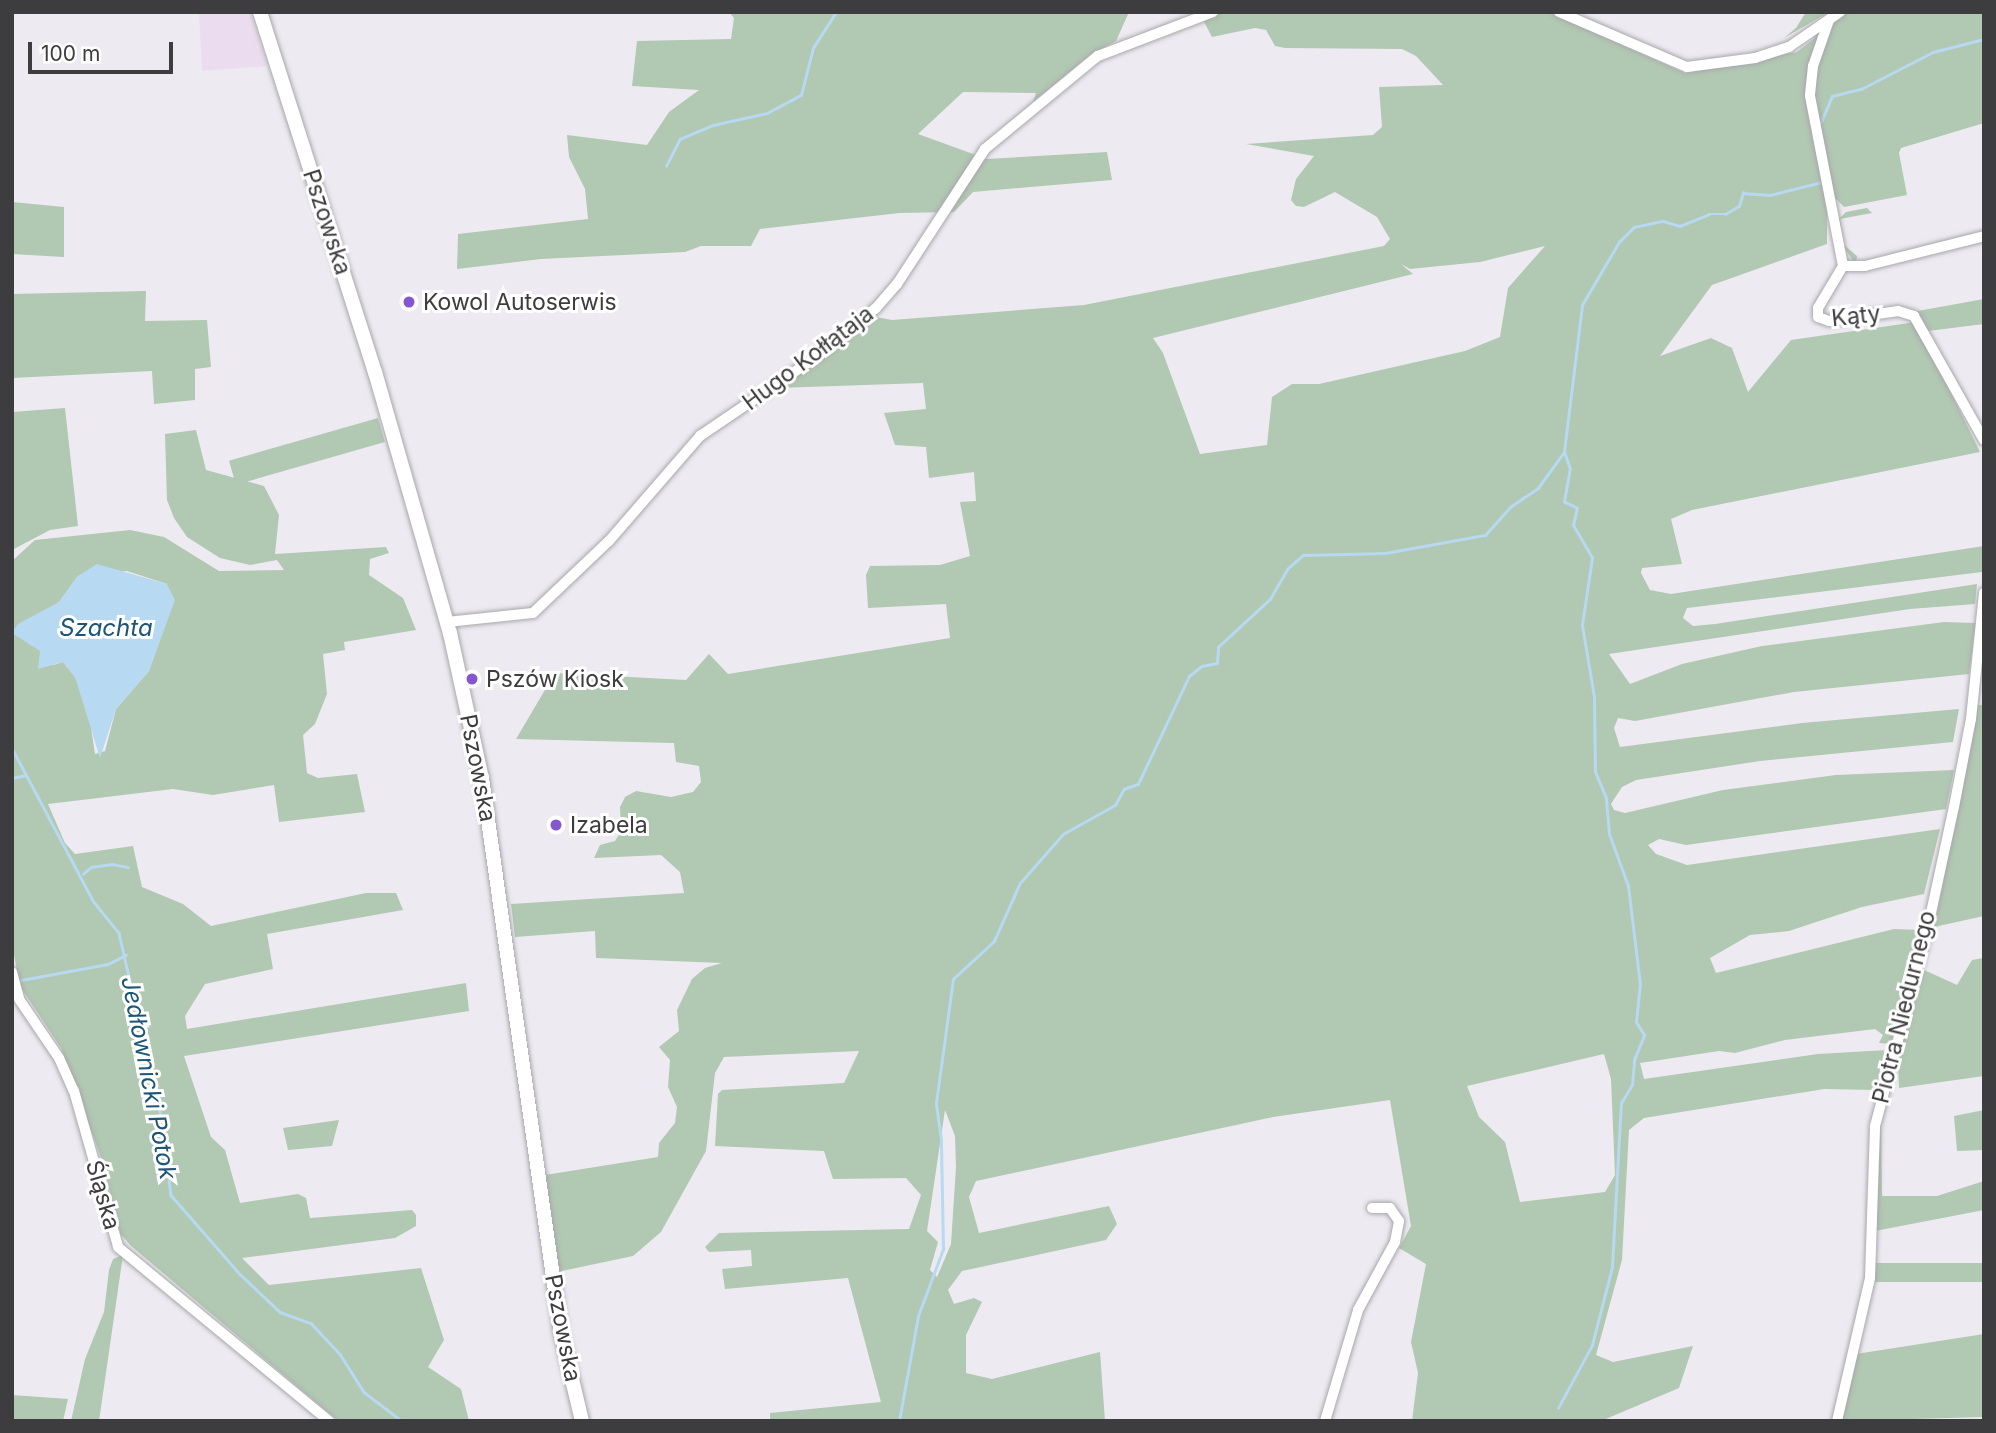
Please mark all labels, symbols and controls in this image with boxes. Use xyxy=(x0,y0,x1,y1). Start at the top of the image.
scale bar xyxy=(32,28,177,72)
text: 100 m xyxy=(41,41,100,66)
street label: Pszowska xyxy=(297,166,357,278)
place label: Kowol Autoserwis xyxy=(423,288,617,316)
marker: Kowol Autoserwis xyxy=(401,294,417,310)
street label: Hugo Kołłątaja xyxy=(737,300,879,416)
street label: Kąty xyxy=(1830,300,1882,332)
water label: Szachta xyxy=(59,614,153,642)
place label: Pszów Kiosk xyxy=(486,665,624,693)
marker: Pszów Kiosk xyxy=(464,671,480,687)
street label: Pszowska xyxy=(454,712,502,824)
place label: Izabela xyxy=(570,811,648,839)
marker: Izabela xyxy=(548,817,564,833)
street label: Piotra Niedurnego xyxy=(1867,908,1941,1106)
water label: Jedłownicki Potok xyxy=(115,974,183,1182)
street label: Śląska xyxy=(80,1157,126,1233)
street label: Pszowska xyxy=(539,1272,587,1384)

